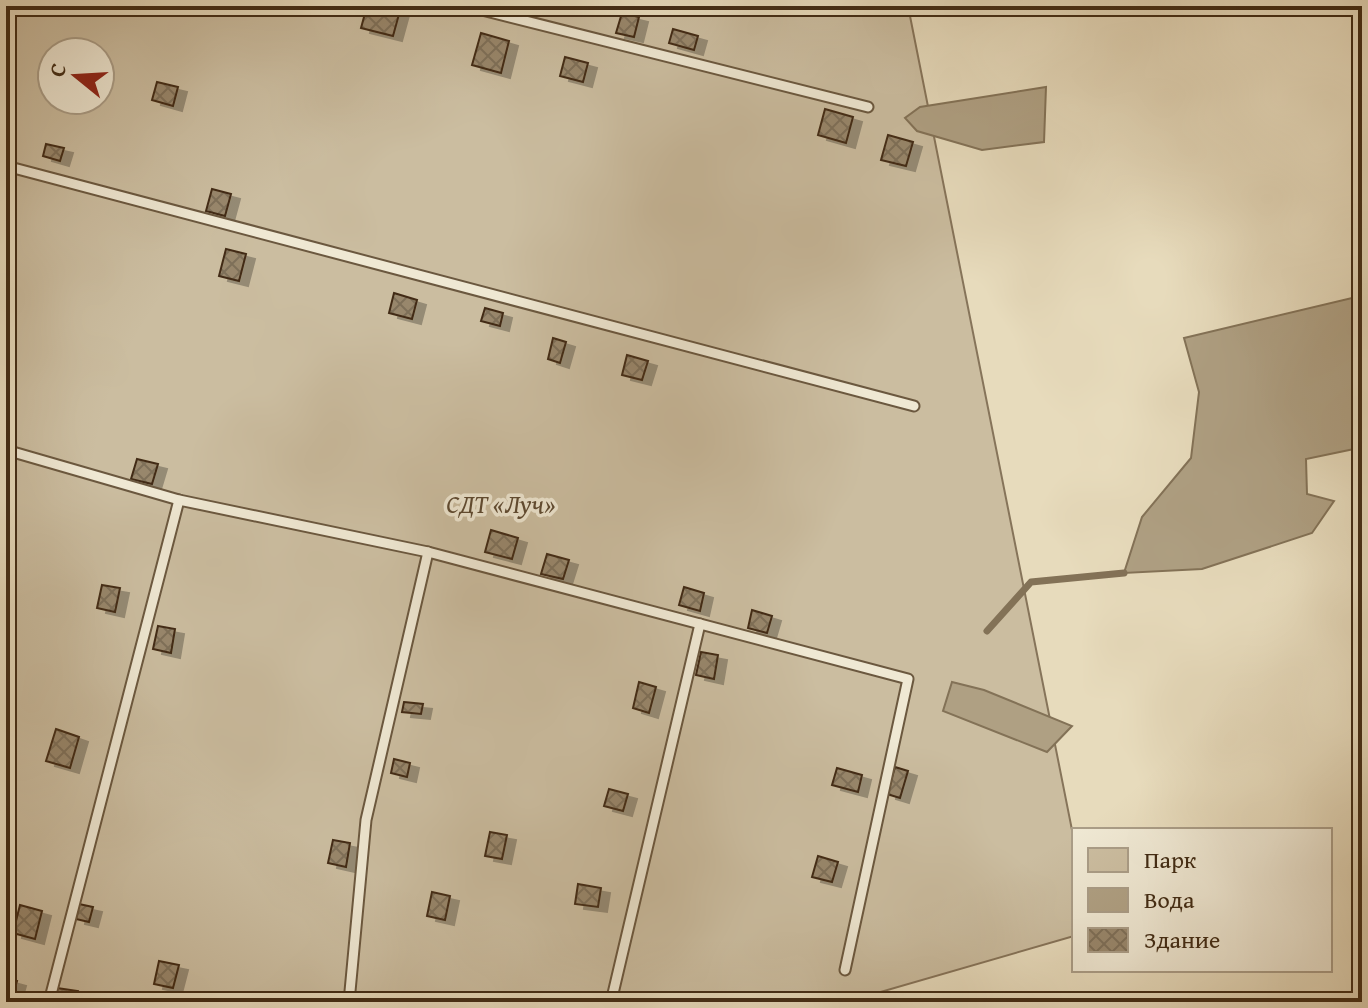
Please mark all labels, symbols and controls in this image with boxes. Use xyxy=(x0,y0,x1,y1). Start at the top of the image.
north arrow xyxy=(36,36,116,116)
text: С xyxy=(40,59,74,81)
park label: СДТ «Луч» xyxy=(446,484,556,523)
legend xyxy=(1072,828,1332,972)
text: Парк xyxy=(1144,842,1197,877)
text: Вода xyxy=(1144,882,1195,917)
text: Здание xyxy=(1144,922,1220,957)

